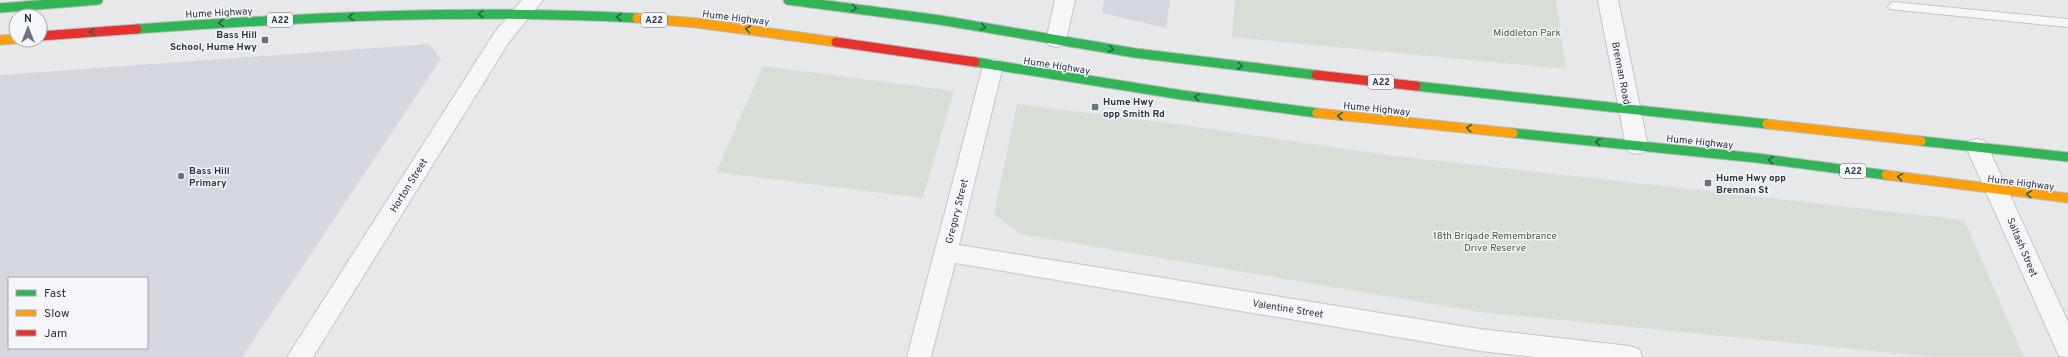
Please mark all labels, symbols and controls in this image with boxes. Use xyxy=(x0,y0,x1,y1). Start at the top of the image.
one-way arrow xyxy=(851,3,857,12)
street label: Hume Highway xyxy=(185,5,253,22)
north arrow xyxy=(8,8,48,48)
street label: Hume Highway xyxy=(702,8,770,29)
one-way arrow xyxy=(478,10,484,18)
text: N xyxy=(24,12,32,26)
road number: A22 xyxy=(267,13,293,27)
one-way arrow xyxy=(348,13,354,21)
one-way arrow xyxy=(616,13,622,22)
road number: A22 xyxy=(641,13,667,27)
one-way arrow xyxy=(218,18,224,27)
one-way arrow xyxy=(980,22,986,31)
one-way arrow xyxy=(745,25,751,34)
one-way arrow xyxy=(89,27,95,36)
park label: Middleton Park xyxy=(1493,27,1561,40)
place label: Bass Hill School, Hume Hwy xyxy=(170,29,257,54)
marker: Bass Hill School, Hume Hwy xyxy=(260,35,270,45)
street label: Brennan Road xyxy=(1608,41,1633,106)
one-way arrow xyxy=(1108,44,1114,53)
street label: Hume Highway xyxy=(1022,55,1091,78)
one-way arrow xyxy=(1237,62,1243,71)
road number: A22 xyxy=(1368,75,1394,89)
one-way arrow xyxy=(1194,93,1200,102)
place label: Hume Hwy opp Smith Rd xyxy=(1103,96,1165,121)
street label: Hume Highway xyxy=(1343,100,1411,119)
marker: Hume Hwy opp Smith Rd xyxy=(1090,102,1100,112)
one-way arrow xyxy=(1337,111,1343,120)
one-way arrow xyxy=(1466,124,1472,133)
street label: Hume Highway xyxy=(1666,133,1734,152)
one-way arrow xyxy=(1595,138,1601,147)
street label: Horton Street xyxy=(388,156,431,215)
one-way arrow xyxy=(1768,156,1774,165)
road number: A22 xyxy=(1840,164,1866,178)
place label: Bass Hill Primary xyxy=(189,165,230,190)
marker: Bass Hill Primary xyxy=(176,171,186,181)
place label: Hume Hwy opp Brennan St xyxy=(1716,172,1786,197)
one-way arrow xyxy=(1897,173,1903,182)
street label: Hume Highway xyxy=(1987,173,2055,194)
street label: Gregory Street xyxy=(943,177,972,245)
marker: Hume Hwy opp Brennan St xyxy=(1703,178,1713,188)
one-way arrow xyxy=(2026,190,2032,199)
street label: Saltash Street xyxy=(2003,216,2040,279)
park label: 18th Brigade Remembrance Drive Reserve xyxy=(1433,230,1557,255)
legend xyxy=(8,277,148,349)
text: Fast xyxy=(44,286,66,302)
street label: Valentine Street xyxy=(1251,297,1324,322)
text: Slow xyxy=(44,306,70,322)
text: Jam xyxy=(44,326,67,342)

